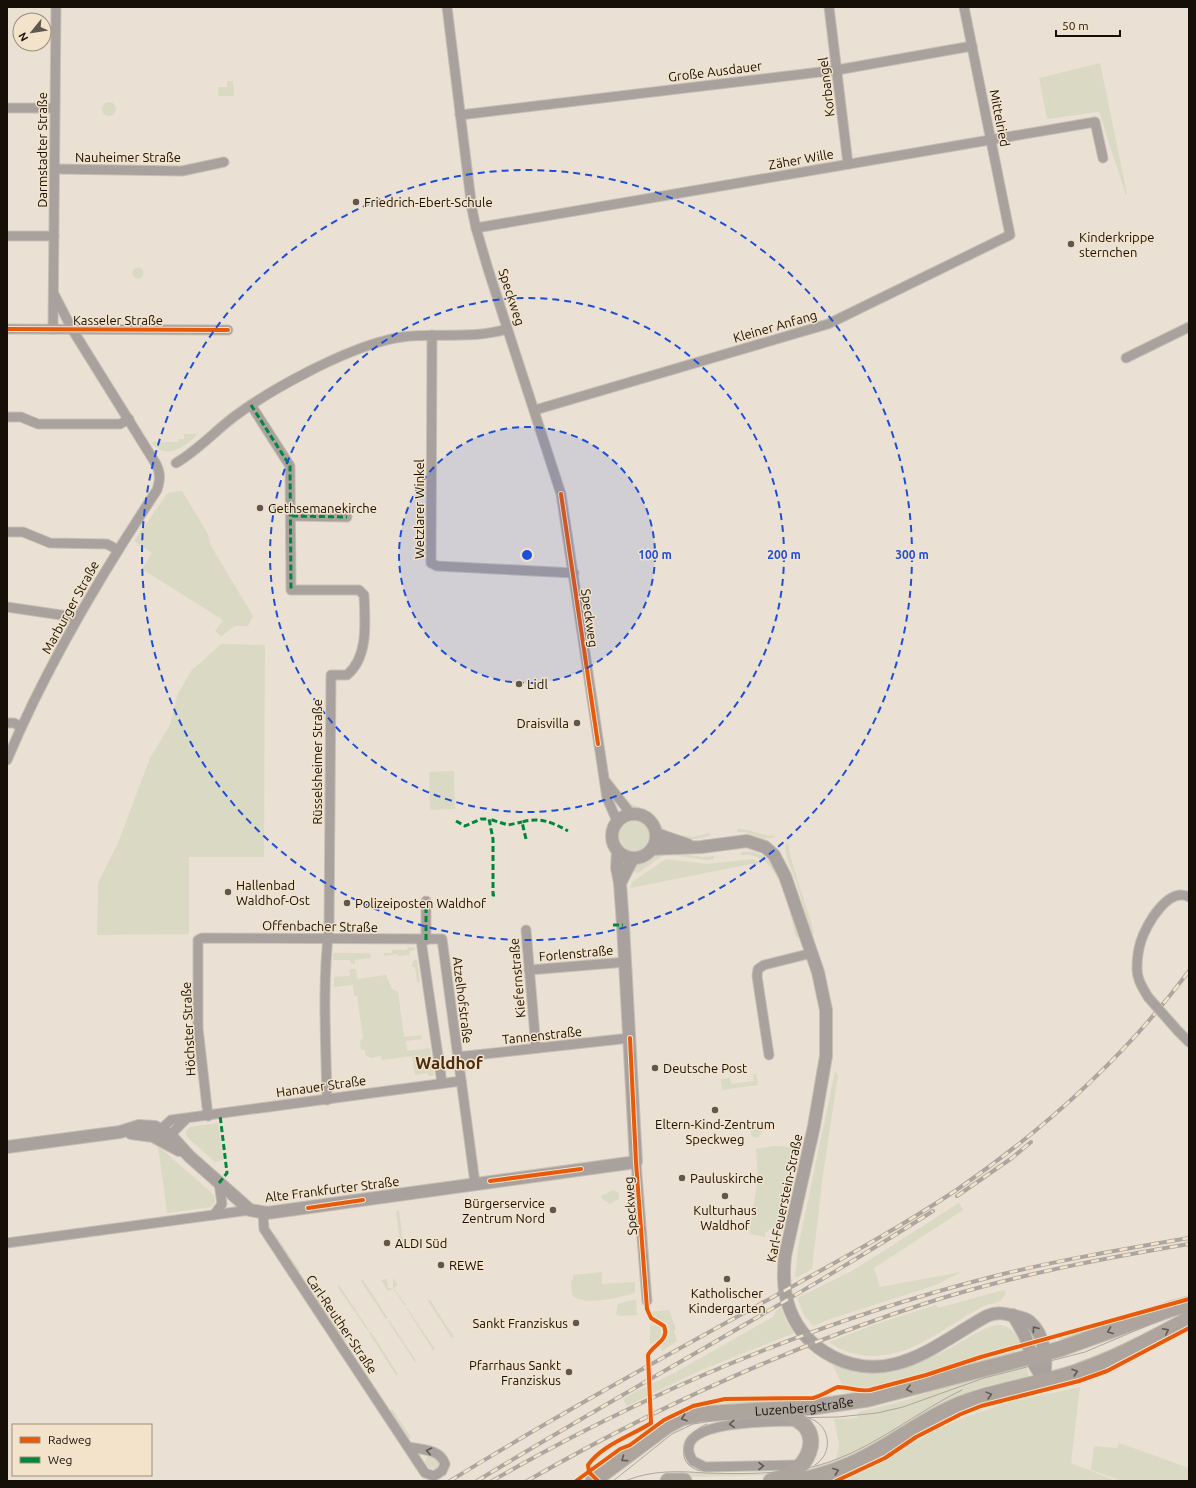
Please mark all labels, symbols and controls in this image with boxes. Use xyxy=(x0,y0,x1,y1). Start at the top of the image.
north arrow xyxy=(12,12,52,52)
scale bar xyxy=(1056,12,1120,38)
text: 50 m xyxy=(1062,19,1089,32)
text: N xyxy=(16,30,31,44)
street label: Korbangel xyxy=(815,56,837,118)
street label: Große Ausdauer xyxy=(667,58,763,84)
street label: Mittelried xyxy=(988,88,1012,148)
street label: Darmstadter Straße xyxy=(35,92,49,208)
street label: Zäher Wille xyxy=(767,146,835,172)
street label: Nauheimer Straße xyxy=(75,150,181,164)
place label: Friedrich-Ebert-Schule xyxy=(364,195,493,209)
marker: Friedrich-Ebert-Schule xyxy=(351,197,361,207)
place label: Kinderkrippe sternchen xyxy=(1079,230,1155,259)
marker: Kinderkrippe sternchen xyxy=(1066,239,1076,249)
street label: Speckweg xyxy=(496,267,528,327)
street label: Kleiner Anfang xyxy=(731,307,819,345)
street label: Kasseler Straße xyxy=(73,313,163,327)
street label: Wetzlarer Winkel xyxy=(412,458,426,559)
place label: Gethsemanekirche xyxy=(268,501,377,515)
marker: Gethsemanekirche xyxy=(255,503,265,513)
centre of rings xyxy=(520,548,534,562)
text: 100 m xyxy=(638,548,672,561)
text: 200 m xyxy=(767,548,801,561)
text: 300 m xyxy=(895,548,929,561)
street label: Marburger Straße xyxy=(39,558,101,656)
street label: Speckweg xyxy=(579,588,601,648)
place label: Lidl xyxy=(527,677,548,691)
marker: Lidl xyxy=(514,679,524,689)
street label: Rüsselsheimer Straße xyxy=(310,699,324,825)
place label: Draisvilla xyxy=(516,716,569,730)
marker: Draisvilla xyxy=(572,718,582,728)
place label: Hallenbad Waldhof-Ost xyxy=(236,878,310,907)
marker: Hallenbad Waldhof-Ost xyxy=(223,887,233,897)
place label: Polizeiposten Waldhof xyxy=(355,896,486,910)
marker: Polizeiposten Waldhof xyxy=(342,898,352,908)
street label: Offenbacher Straße xyxy=(262,918,378,934)
street label: Kiefernstraße xyxy=(507,937,527,1019)
street label: Forlenstraße xyxy=(538,943,614,963)
street label: Atzelhofstraße xyxy=(451,956,475,1044)
street label: Höchster Straße xyxy=(179,981,197,1077)
street label: Tannenstraße xyxy=(501,1024,583,1046)
district label: Waldhof xyxy=(415,1053,484,1072)
place label: Deutsche Post xyxy=(663,1061,747,1075)
marker: Deutsche Post xyxy=(650,1063,660,1073)
street label: Hanauer Straße xyxy=(275,1073,367,1099)
marker: Eltern-Kind-Zentrum Speckweg xyxy=(710,1105,720,1115)
place label: Eltern-Kind-Zentrum Speckweg xyxy=(655,1117,775,1146)
street label: Karl-Feuerstein-Straße xyxy=(764,1132,804,1264)
place label: Pauluskirche xyxy=(690,1171,764,1185)
marker: Pauluskirche xyxy=(677,1173,687,1183)
street label: Alte Frankfurter Straße xyxy=(264,1174,400,1204)
street label: Speckweg xyxy=(621,1176,639,1236)
marker: Kulturhaus Waldhof xyxy=(720,1191,730,1201)
place label: Bürgerservice Zentrum Nord xyxy=(462,1196,545,1225)
place label: Kulturhaus Waldhof xyxy=(693,1203,757,1232)
marker: Bürgerservice Zentrum Nord xyxy=(548,1205,558,1215)
place label: ALDI Süd xyxy=(395,1236,447,1250)
marker: ALDI Süd xyxy=(382,1238,392,1248)
place label: REWE xyxy=(449,1258,484,1272)
marker: REWE xyxy=(436,1260,446,1270)
street label: Carl-Reuther-Straße xyxy=(304,1272,380,1376)
marker: Katholischer Kindergarten xyxy=(722,1274,732,1284)
place label: Katholischer Kindergarten xyxy=(688,1286,766,1315)
place label: Sankt Franziskus xyxy=(472,1316,568,1330)
marker: Sankt Franziskus xyxy=(571,1318,581,1328)
one-way arrow xyxy=(1032,1326,1040,1333)
one-way arrow xyxy=(1107,1327,1114,1335)
one-way arrow xyxy=(1162,1328,1169,1336)
place label: Pfarrhaus Sankt Franziskus xyxy=(469,1358,561,1387)
marker: Pfarrhaus Sankt Franziskus xyxy=(564,1367,574,1377)
one-way arrow xyxy=(1072,1368,1079,1377)
one-way arrow xyxy=(905,1384,912,1393)
one-way arrow xyxy=(985,1391,992,1400)
street label: Luzenbergstraße xyxy=(754,1394,854,1418)
one-way arrow xyxy=(681,1414,688,1422)
one-way arrow xyxy=(729,1419,735,1428)
legend xyxy=(12,1424,152,1476)
text: Radweg xyxy=(48,1433,91,1446)
one-way arrow xyxy=(426,1448,432,1456)
text: Weg xyxy=(48,1453,72,1466)
one-way arrow xyxy=(621,1454,628,1461)
one-way arrow xyxy=(758,1462,764,1470)
one-way arrow xyxy=(832,1467,839,1475)

